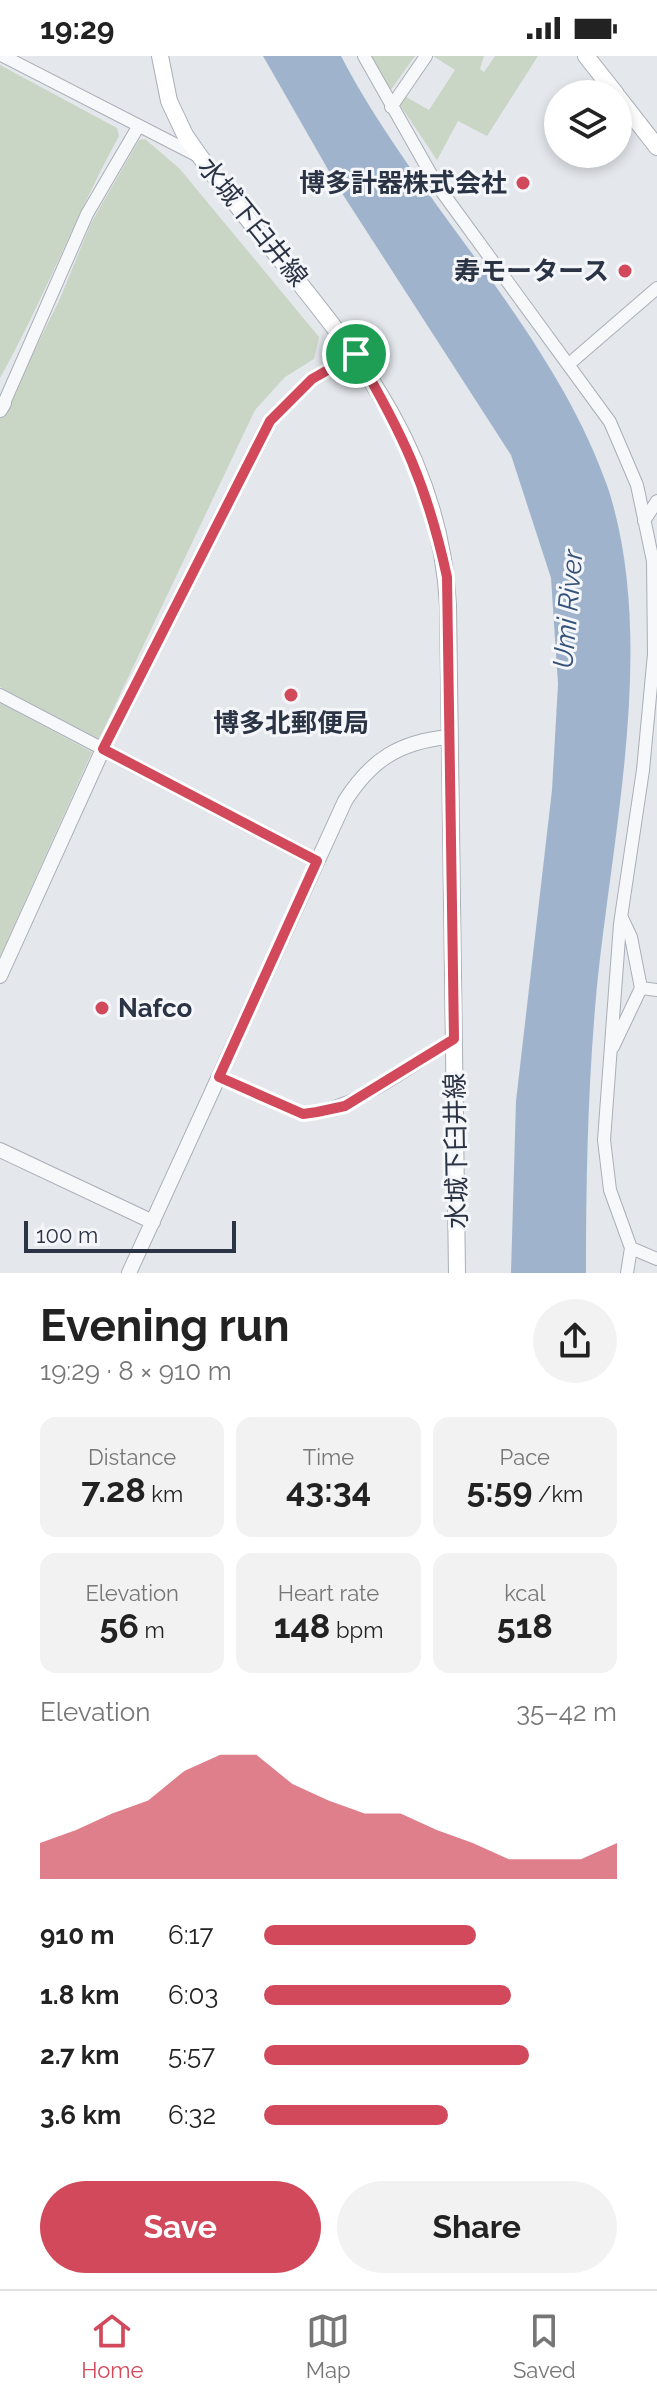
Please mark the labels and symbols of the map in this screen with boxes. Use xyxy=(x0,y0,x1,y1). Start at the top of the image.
street label: 水城下臼井線 xyxy=(192,152,314,292)
place label: 博多計器株式会社 xyxy=(299,168,507,198)
marker: 博多計器株式会社 xyxy=(514,174,532,192)
place label: 寿モータース xyxy=(454,256,609,286)
marker: 寿モータース xyxy=(616,262,634,280)
pin xyxy=(322,320,390,388)
water label: Umi River xyxy=(546,547,590,670)
marker: 博多北郵便局 xyxy=(282,686,300,704)
place label: 博多北郵便局 xyxy=(213,708,369,738)
place label: Nafco xyxy=(118,993,192,1023)
marker: Nafco xyxy=(93,999,111,1017)
street label: 水城下臼井線 xyxy=(440,1073,472,1229)
scale bar xyxy=(24,1217,236,1253)

